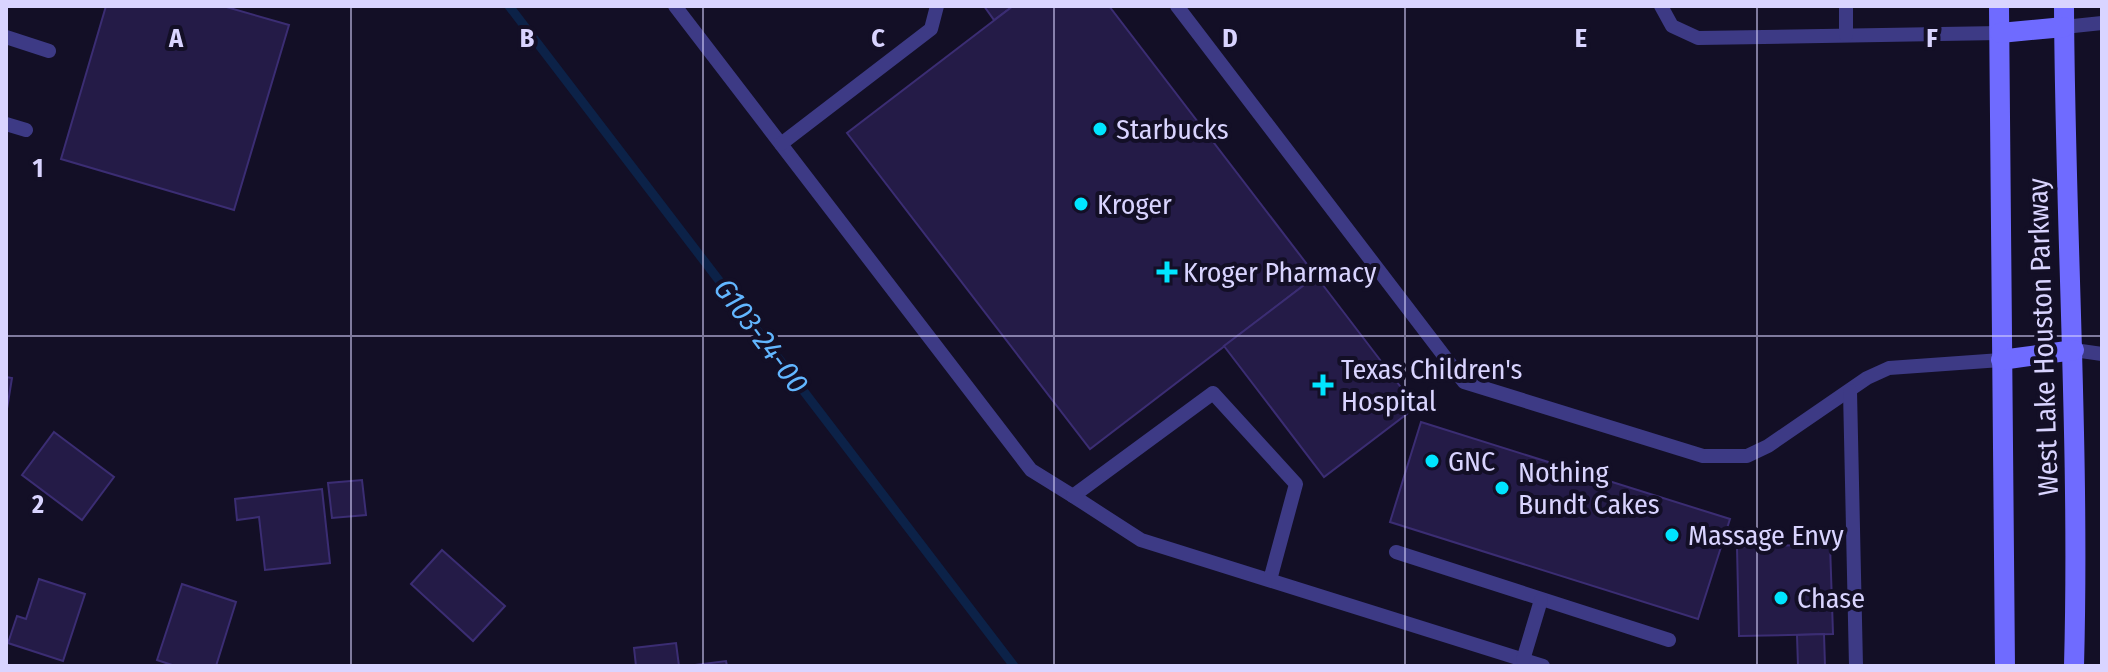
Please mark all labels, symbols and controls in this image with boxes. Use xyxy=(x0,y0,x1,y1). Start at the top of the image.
text: A xyxy=(168,23,184,54)
text: B xyxy=(520,23,535,54)
text: C xyxy=(871,23,885,54)
text: D xyxy=(1222,23,1238,54)
text: E xyxy=(1575,23,1587,54)
text: F xyxy=(1926,23,1938,54)
place label: Starbucks xyxy=(1116,113,1229,146)
marker: Starbucks xyxy=(1091,120,1109,138)
text: 1 xyxy=(33,153,44,184)
street label: West Lake Houston Parkway xyxy=(2021,177,2065,496)
place label: Kroger xyxy=(1097,188,1172,221)
marker: Kroger xyxy=(1072,195,1090,213)
place label: Kroger Pharmacy xyxy=(1183,256,1377,289)
marker: Kroger Pharmacy xyxy=(1158,263,1176,281)
water label: G103-24-00 xyxy=(706,271,816,401)
place label: Texas Children's Hospital xyxy=(1341,353,1523,418)
marker: Texas Children's Hospital xyxy=(1312,374,1334,396)
place label: GNC xyxy=(1448,445,1495,478)
marker: GNC xyxy=(1423,452,1441,470)
place label: Nothing Bundt Cakes xyxy=(1518,456,1660,521)
marker: Nothing Bundt Cakes xyxy=(1493,479,1511,497)
text: 2 xyxy=(31,489,44,520)
place label: Massage Envy xyxy=(1688,519,1844,552)
marker: Massage Envy xyxy=(1663,526,1681,544)
place label: Chase xyxy=(1797,582,1865,615)
marker: Chase xyxy=(1772,589,1790,607)

